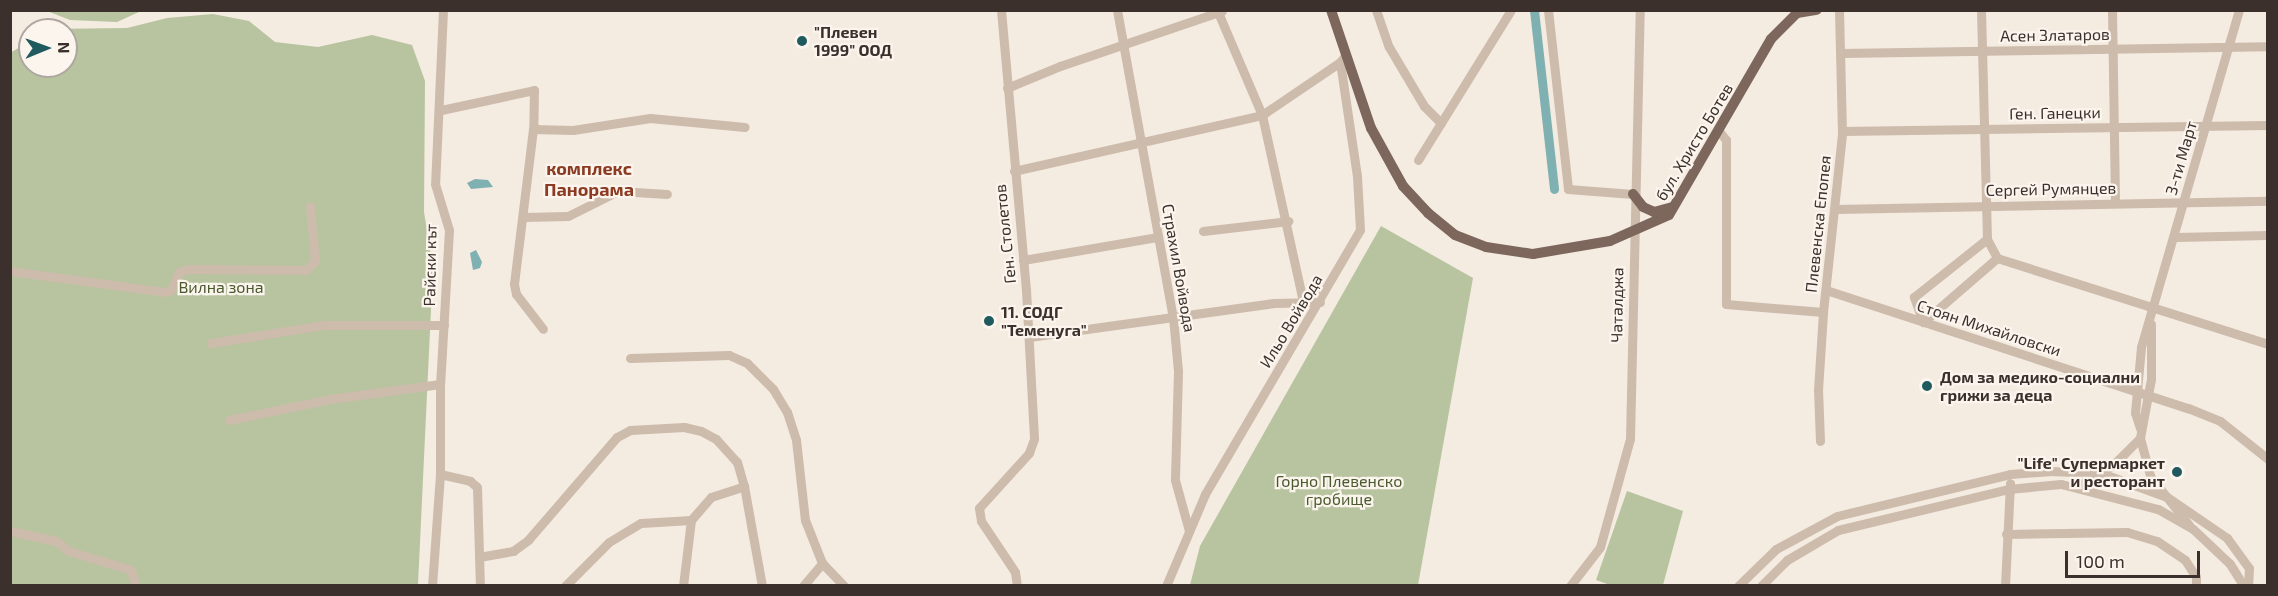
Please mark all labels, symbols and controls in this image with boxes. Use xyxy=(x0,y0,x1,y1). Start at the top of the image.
north arrow xyxy=(18,18,78,78)
place label: "Плевен 1999" ООД xyxy=(814,22,892,60)
street label: Асен Златаров xyxy=(2000,24,2110,46)
marker: "Плевен 1999" ООД xyxy=(795,34,809,48)
text: N xyxy=(55,42,74,54)
street label: бул. Христо Ботев xyxy=(1651,80,1737,204)
street label: Ген. Ганецки xyxy=(2009,103,2101,123)
street label: 3-ти Март xyxy=(2161,119,2201,197)
street label: Плевенска Епопея xyxy=(1801,154,1835,294)
district label: комплекс Панорама xyxy=(544,158,634,201)
street label: Сергей Румянцев xyxy=(1986,178,2116,200)
street label: Ген. Столетов xyxy=(990,183,1020,285)
street label: Страхил Войвода xyxy=(1158,202,1200,334)
street label: Райски кът xyxy=(420,224,440,306)
street label: Чаталджа xyxy=(1607,267,1627,343)
street label: Ильо Войвода xyxy=(1256,271,1326,371)
park label: Вилна зона xyxy=(178,277,264,297)
street label: Стоян Михайловски xyxy=(1914,296,2064,360)
place label: 11. СОДГ "Теменуга" xyxy=(1001,302,1087,340)
marker: 11. СОДГ "Теменуга" xyxy=(982,314,996,328)
place label: Дом за медико-социални грижи за деца xyxy=(1940,367,2140,405)
marker: Дом за медико-социални грижи за деца xyxy=(1918,377,1936,395)
place label: "Life" Супермаркет и ресторант xyxy=(2017,453,2165,491)
marker: "Life" Супермаркет и ресторант xyxy=(2170,465,2184,479)
park label: Горно Плевенско гробище xyxy=(1276,471,1402,509)
scale bar xyxy=(2068,539,2203,577)
text: 100 m xyxy=(2076,550,2125,572)

